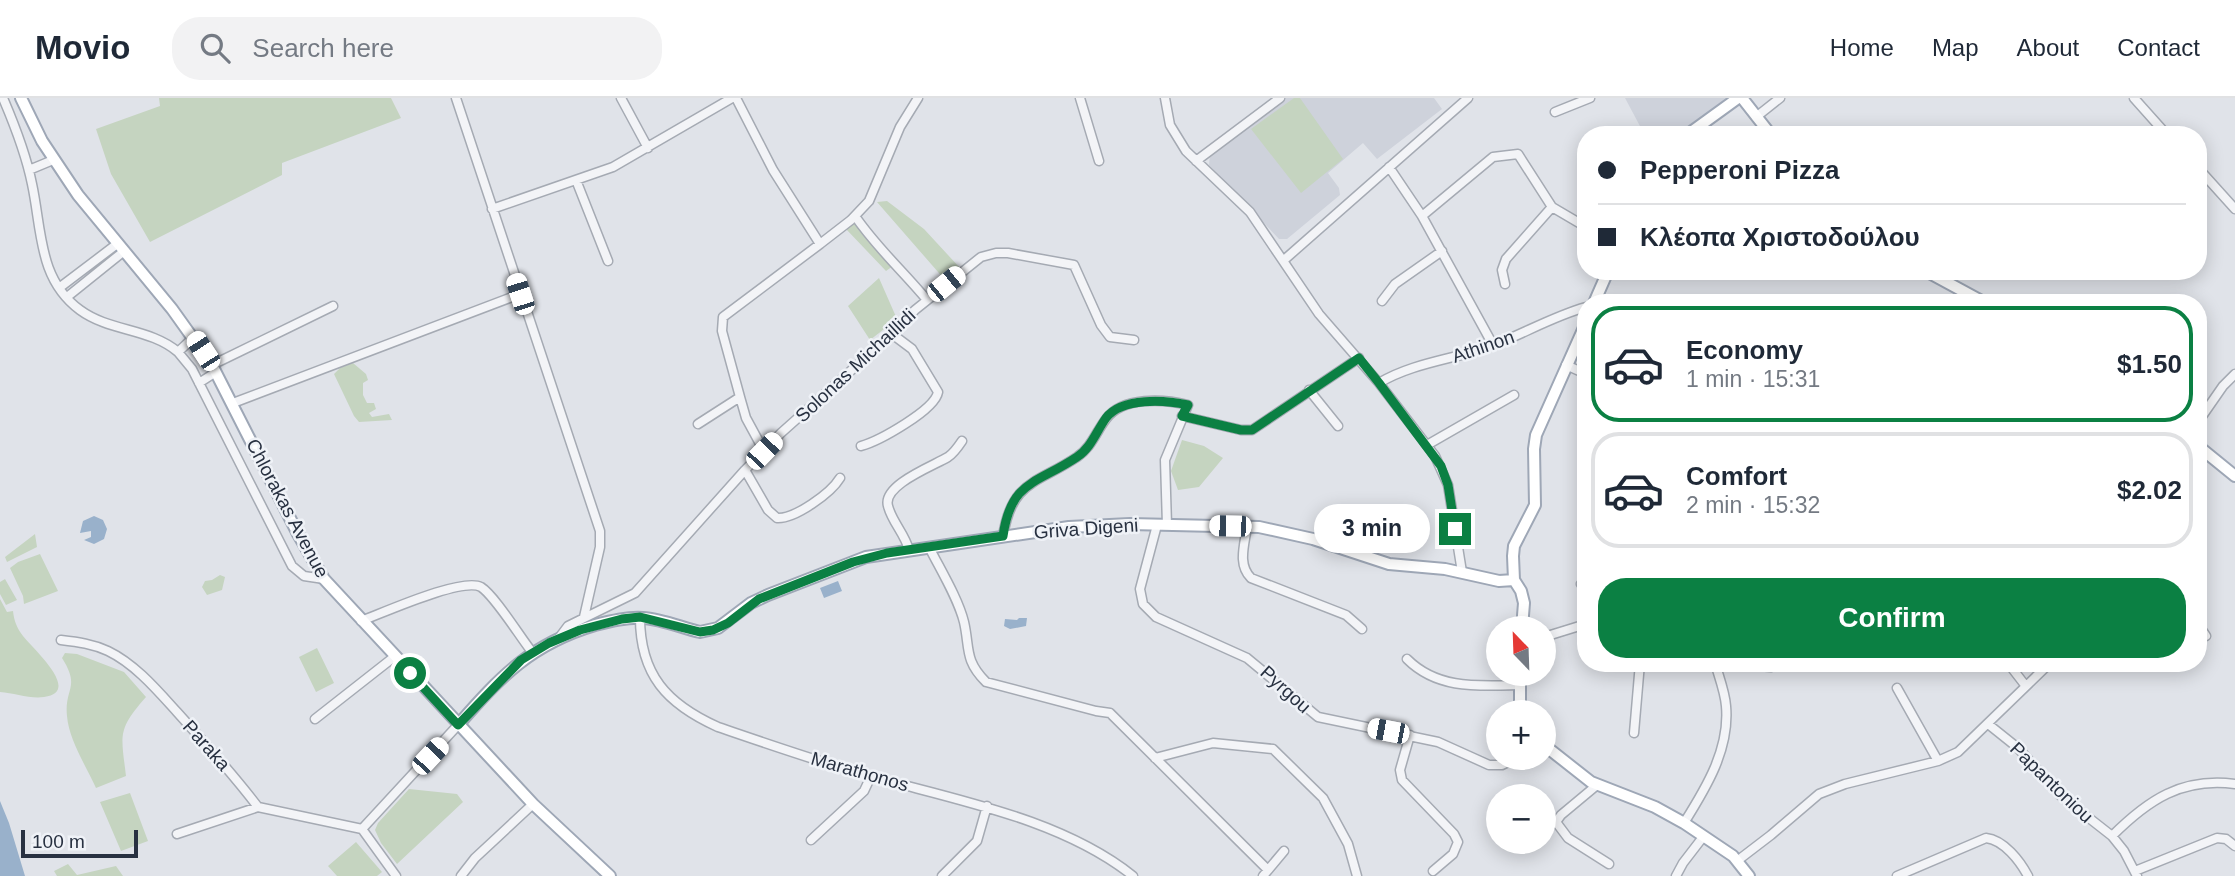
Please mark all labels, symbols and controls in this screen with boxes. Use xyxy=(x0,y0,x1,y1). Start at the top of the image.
search box xyxy=(172,17,662,80)
text: Movio xyxy=(35,29,130,66)
icon: search xyxy=(196,29,234,67)
text: Search here xyxy=(252,33,394,63)
text: Home xyxy=(1830,34,1894,61)
text: Map xyxy=(1932,34,1979,61)
text: About xyxy=(2017,34,2079,61)
text: Contact xyxy=(2117,34,2200,61)
text: Pepperoni Pizza xyxy=(1640,155,1839,185)
text: Κλέοπα Χριστοδούλου xyxy=(1640,222,1920,252)
car xyxy=(924,263,969,305)
car xyxy=(504,271,537,317)
street label: Solonas Michaillidi xyxy=(791,304,920,426)
street label: Athinon xyxy=(1449,326,1517,367)
car xyxy=(183,328,224,374)
icon: car xyxy=(1602,333,1665,396)
text: Economy xyxy=(1686,335,1803,365)
text: $1.50 xyxy=(2117,349,2182,379)
text: 1 min · 15:31 xyxy=(1686,366,1820,392)
car xyxy=(742,429,787,473)
street label: Chlorakas Avenue xyxy=(242,435,333,581)
icon: car xyxy=(1602,459,1665,522)
text: Comfort xyxy=(1686,461,1787,491)
text: $2.02 xyxy=(2117,475,2182,505)
text: 2 min · 15:32 xyxy=(1686,492,1820,518)
callout: 3 min xyxy=(1315,504,1430,554)
route end xyxy=(1439,513,1471,545)
street label: Griva Digeni xyxy=(1033,514,1139,543)
car xyxy=(1209,515,1252,537)
text: 3 min xyxy=(1342,515,1402,541)
button: Confirm xyxy=(1598,578,2186,658)
north arrow xyxy=(1486,616,1556,686)
map controls xyxy=(1486,616,1556,854)
route start xyxy=(394,657,426,689)
street label: Pyrgou xyxy=(1256,661,1315,717)
button: + xyxy=(1486,700,1556,770)
street label: Paraka xyxy=(179,716,235,775)
car xyxy=(1366,717,1411,745)
car xyxy=(408,733,453,779)
street label: Papantoniou xyxy=(2006,738,2097,827)
street label: Marathonos xyxy=(809,748,911,795)
button: − xyxy=(1486,784,1556,854)
scale bar xyxy=(21,827,138,859)
text: 100 m xyxy=(32,831,85,852)

